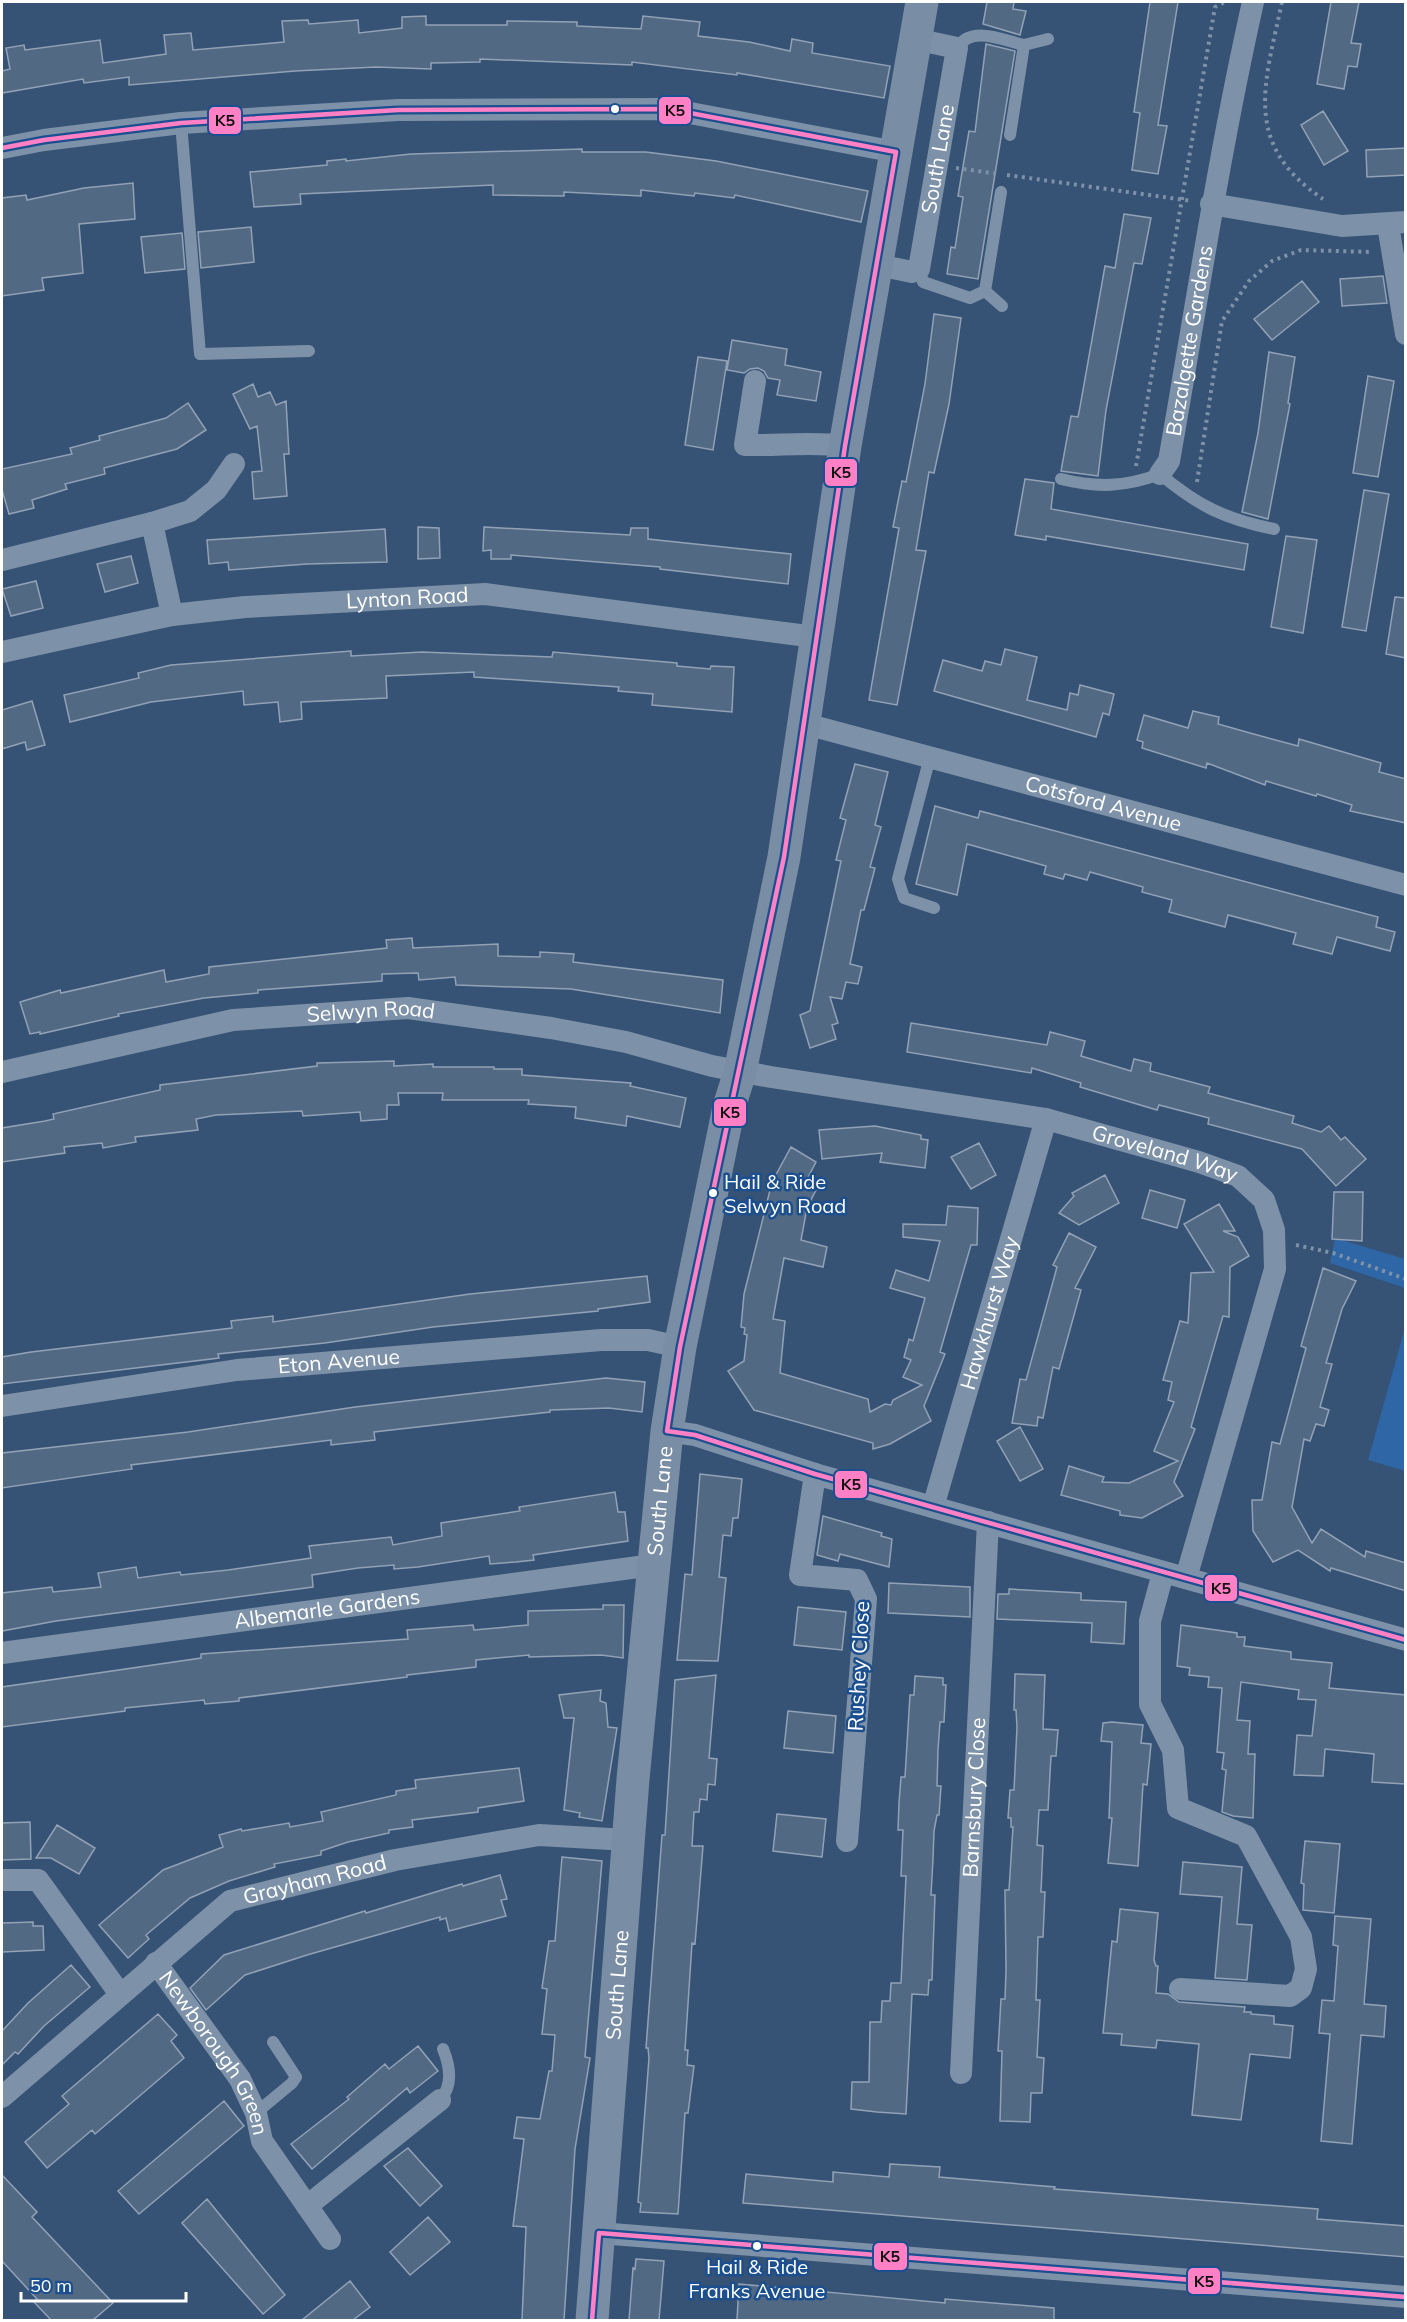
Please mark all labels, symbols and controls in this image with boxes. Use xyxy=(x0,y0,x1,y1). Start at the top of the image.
line badge: K5 xyxy=(658,96,692,125)
text: K5 xyxy=(665,100,686,120)
street label: South Lane xyxy=(915,102,959,215)
unlabelled marker xyxy=(609,103,621,115)
line badge: K5 xyxy=(208,106,242,135)
text: K5 xyxy=(215,110,236,130)
street label: Bazalgette Gardens xyxy=(1160,243,1218,438)
line badge: K5 xyxy=(824,458,858,487)
text: K5 xyxy=(831,462,852,482)
street label: Lynton Road xyxy=(345,581,469,614)
street label: Cotsford Avenue xyxy=(1023,769,1185,836)
street label: Selwyn Road xyxy=(306,994,437,1027)
line badge: K5 xyxy=(713,1098,747,1127)
text: K5 xyxy=(720,1102,741,1122)
street label: Groveland Way xyxy=(1089,1119,1242,1187)
place label: Hail & Ride Selwyn Road xyxy=(724,1169,846,1218)
marker: Hail & Ride Selwyn Road xyxy=(707,1187,719,1199)
street label: Hawkhurst Way xyxy=(954,1233,1023,1393)
street label: Eton Avenue xyxy=(277,1343,401,1379)
street label: South Lane xyxy=(641,1445,677,1557)
line badge: K5 xyxy=(834,1470,868,1499)
text: K5 xyxy=(841,1474,862,1494)
line badge: K5 xyxy=(1204,1574,1238,1602)
text: K5 xyxy=(1211,1578,1232,1598)
street label: Albemarle Gardens xyxy=(232,1583,421,1634)
street label: Rushey Close xyxy=(842,1600,874,1732)
street label: Barnsbury Close xyxy=(957,1717,990,1878)
street label: Grayham Road xyxy=(240,1849,389,1909)
street label: South Lane xyxy=(599,1929,634,2041)
street label: Newborough Green xyxy=(154,1965,274,2137)
marker: Hail & Ride Franks Avenue xyxy=(751,2240,763,2252)
line badge: K5 xyxy=(873,2242,908,2271)
text: K5 xyxy=(880,2246,901,2266)
place label: Hail & Ride Franks Avenue xyxy=(689,2254,825,2303)
scale bar xyxy=(21,2265,186,2303)
line badge: K5 xyxy=(1187,2267,1221,2295)
text: K5 xyxy=(1194,2271,1215,2291)
text: 50 m xyxy=(30,2274,72,2297)

